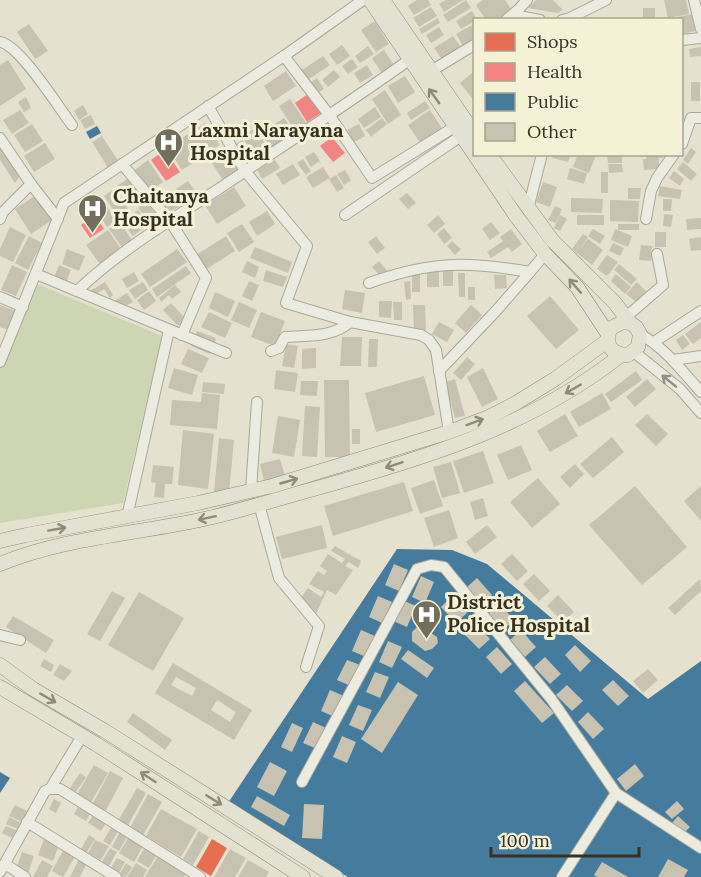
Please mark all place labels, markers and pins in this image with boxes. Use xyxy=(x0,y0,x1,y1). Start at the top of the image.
place label: Laxmi Narayana Hospital xyxy=(190,117,344,165)
hospital icon: Laxmi Narayana Hospital xyxy=(153,126,185,168)
place label: Chaitanya Hospital xyxy=(113,183,209,231)
hospital icon: Chaitanya Hospital xyxy=(76,192,108,234)
place label: District Police Hospital xyxy=(447,589,590,637)
hospital icon: District Police Hospital xyxy=(410,598,442,640)

